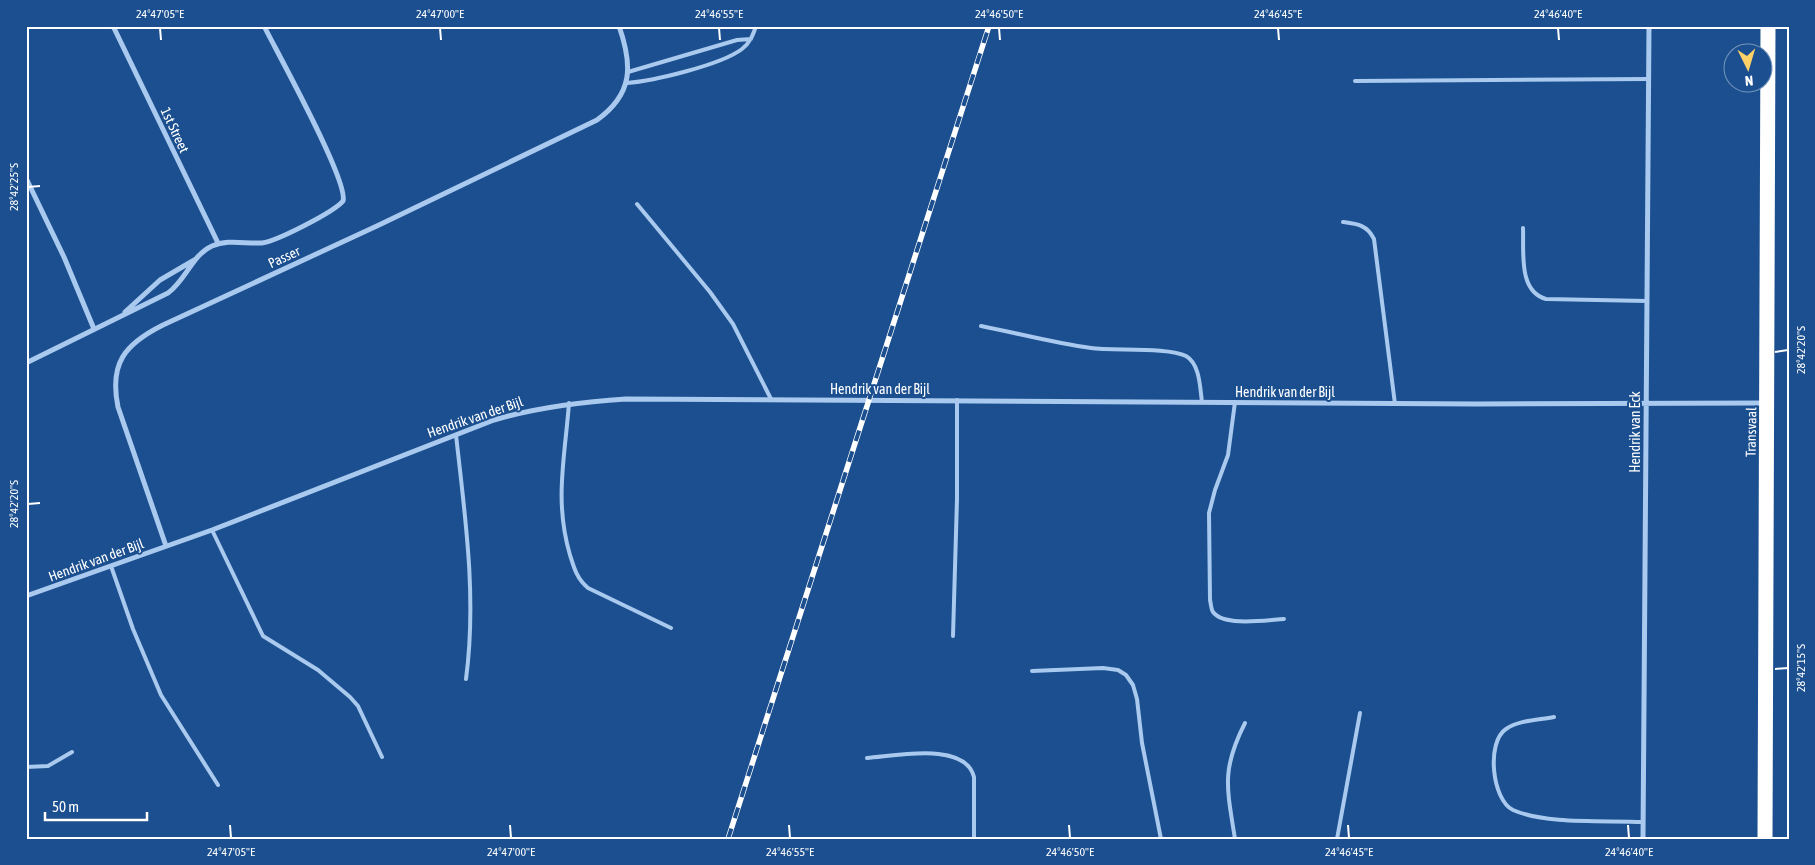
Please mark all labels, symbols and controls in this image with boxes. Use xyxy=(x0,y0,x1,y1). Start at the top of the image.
text: 24°47'05"E xyxy=(136,7,184,21)
text: 24°47'00"E xyxy=(416,7,464,21)
text: 24°46'55"E xyxy=(695,7,743,21)
text: 24°46'50"E xyxy=(975,7,1023,21)
text: 24°46'45"E xyxy=(1254,7,1302,21)
text: 24°46'40"E xyxy=(1534,7,1582,21)
north arrow xyxy=(1722,42,1772,92)
text: N xyxy=(1744,73,1754,89)
street label: 1st Street xyxy=(158,105,192,155)
text: 28°42'25"S xyxy=(7,163,21,211)
street label: Passer xyxy=(265,242,303,271)
text: 28°42'20"S xyxy=(1794,326,1808,374)
street label: Hendrik van der Bijl xyxy=(830,381,930,397)
street label: Hendrik van der Bijl xyxy=(1235,384,1335,400)
street label: Hendrik van Eck xyxy=(1627,391,1643,473)
street label: Hendrik van der Bijl xyxy=(425,393,525,441)
street label: Transvaal xyxy=(1743,407,1759,457)
text: 28°42'20"S xyxy=(7,480,21,528)
street label: Hendrik van der Bijl xyxy=(46,535,146,585)
text: 28°42'15"S xyxy=(1794,644,1808,692)
scale bar xyxy=(45,790,148,822)
text: 50 m xyxy=(52,798,79,815)
text: 24°47'05"E xyxy=(207,845,255,859)
text: 24°47'00"E xyxy=(487,845,535,859)
text: 24°46'55"E xyxy=(766,845,814,859)
text: 24°46'50"E xyxy=(1046,845,1094,859)
text: 24°46'45"E xyxy=(1325,845,1373,859)
text: 24°46'40"E xyxy=(1605,845,1653,859)

